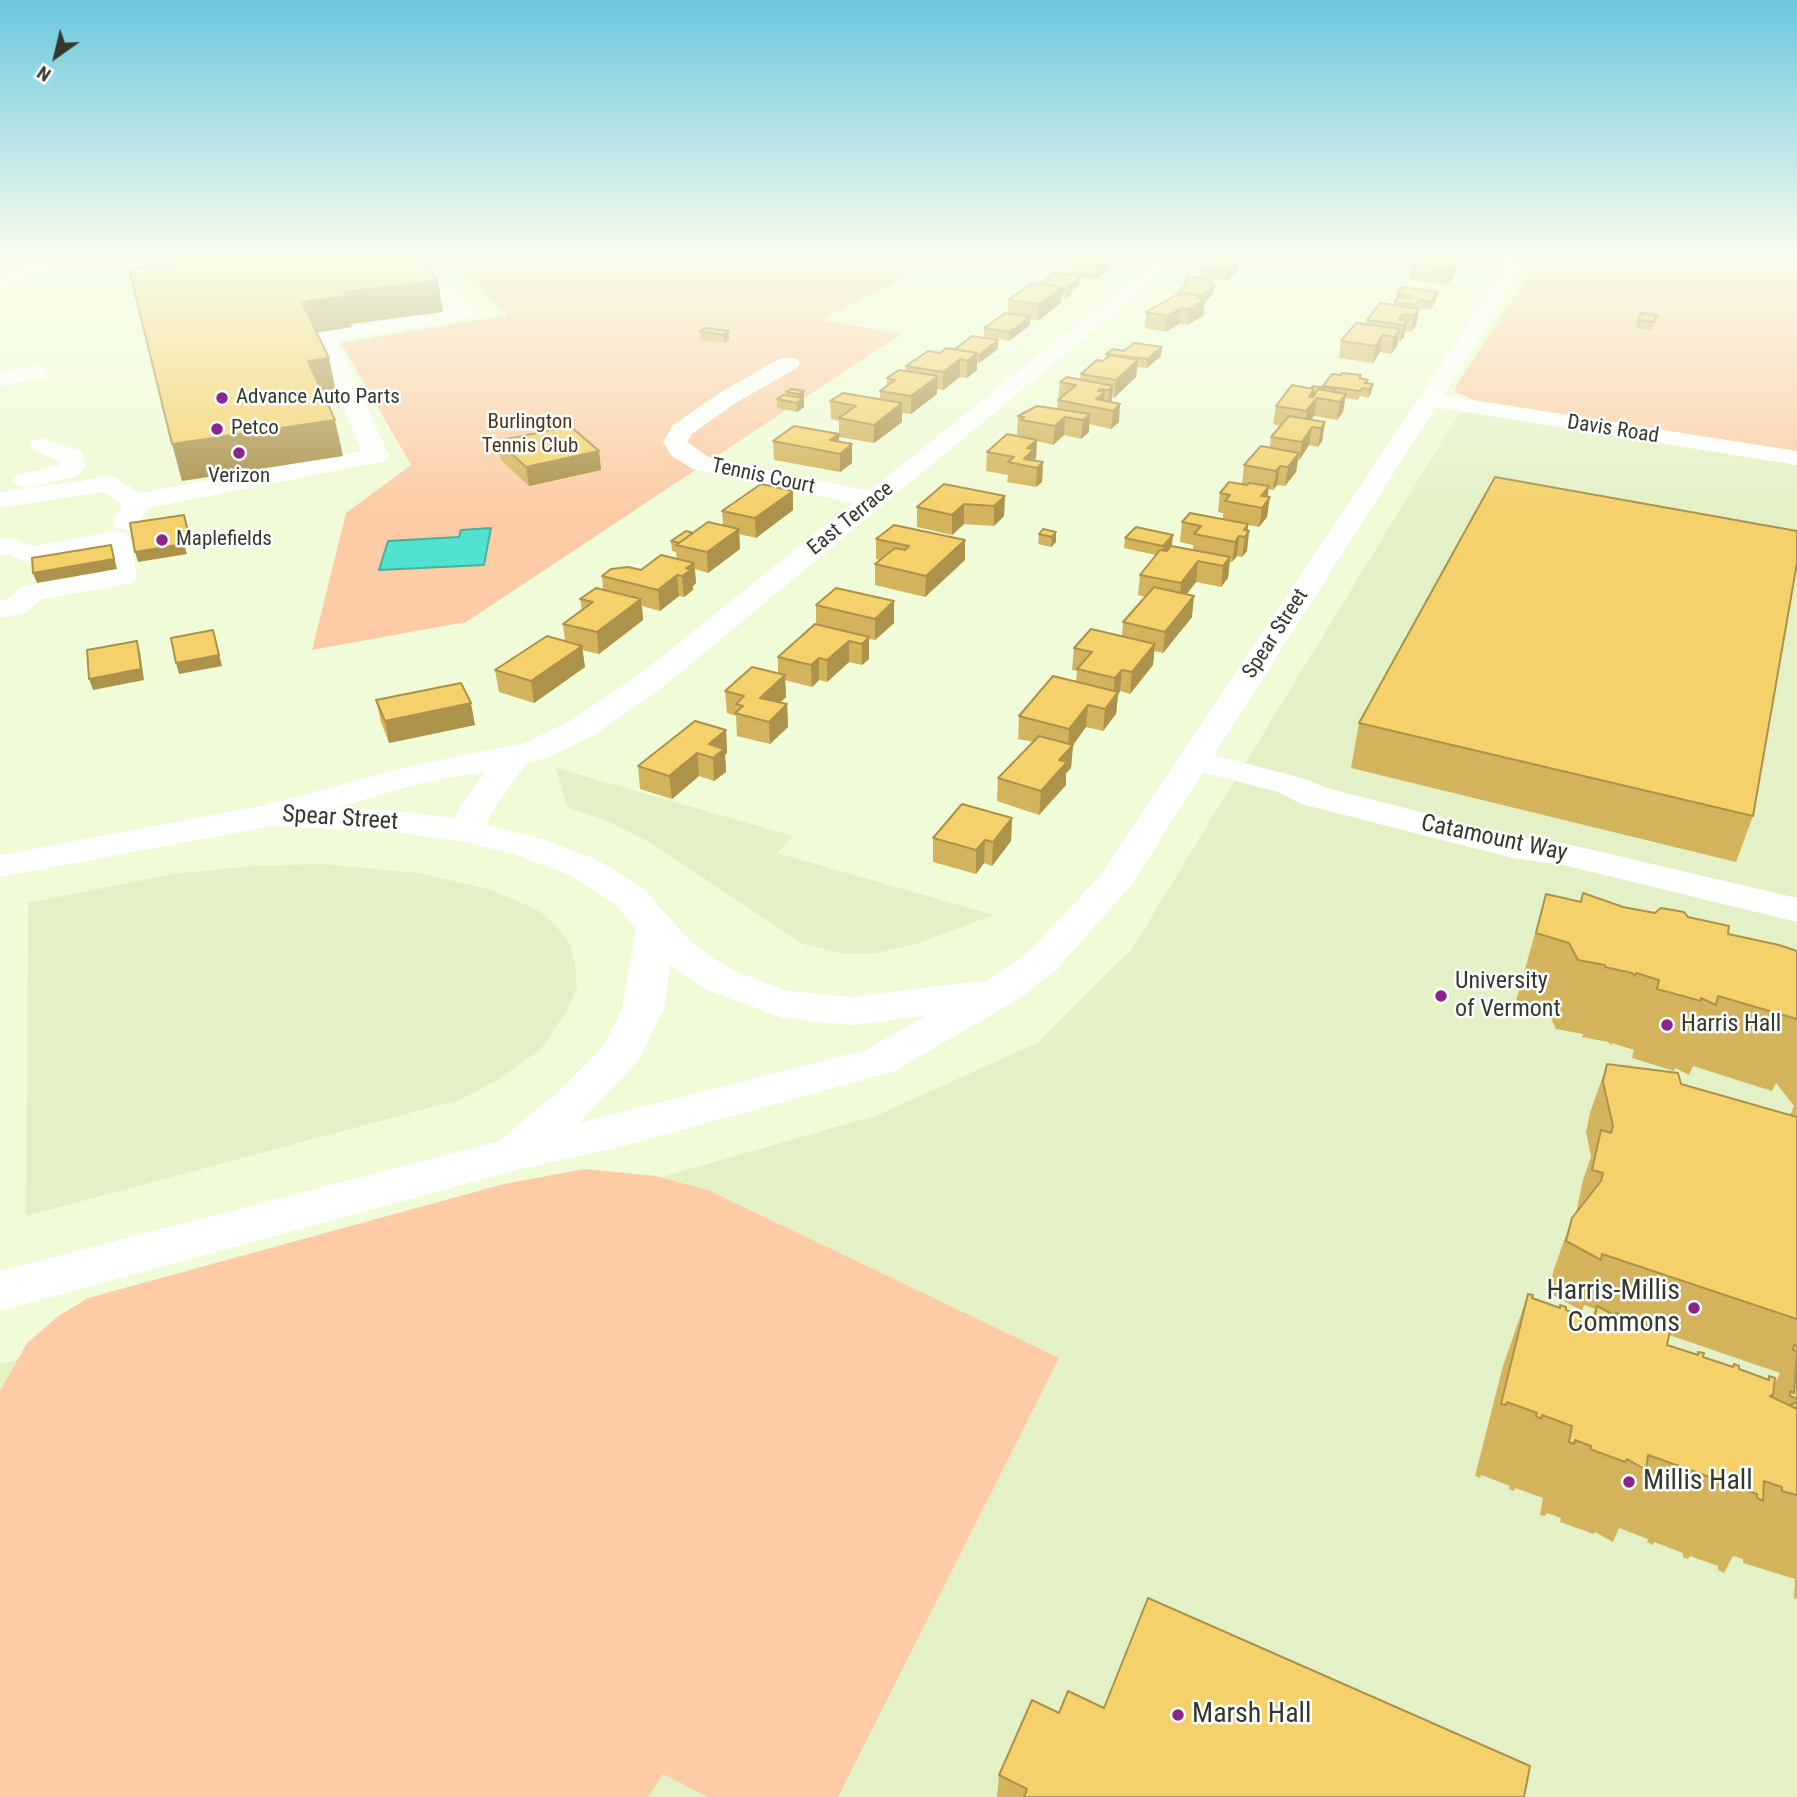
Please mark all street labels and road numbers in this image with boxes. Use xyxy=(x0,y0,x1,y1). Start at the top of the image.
street label: Davis Road xyxy=(1565,410,1661,450)
street label: Tennis Court xyxy=(709,454,817,500)
street label: East Terrace xyxy=(803,477,899,561)
street label: Spear Street xyxy=(1238,585,1314,683)
street label: Spear Street xyxy=(281,801,399,837)
street label: Catamount Way xyxy=(1418,809,1570,869)

